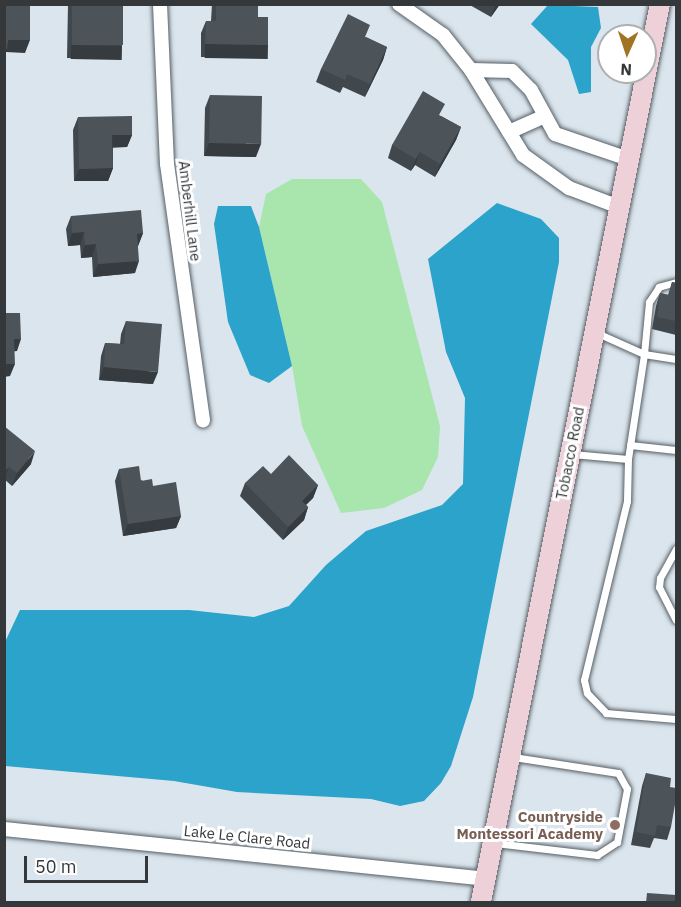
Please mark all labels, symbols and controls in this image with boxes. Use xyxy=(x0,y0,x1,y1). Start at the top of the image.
north arrow xyxy=(597,24,657,84)
text: N xyxy=(620,60,632,80)
street label: Amberhill Lane xyxy=(175,160,205,262)
street label: Tobacco Road xyxy=(552,405,588,501)
place label: Countryside Montessori Academy xyxy=(456,807,603,842)
marker: Countryside Montessori Academy xyxy=(608,818,622,832)
street label: Lake Le Clare Road xyxy=(183,821,311,853)
scale bar xyxy=(27,844,152,882)
text: 50 m xyxy=(35,855,77,878)

